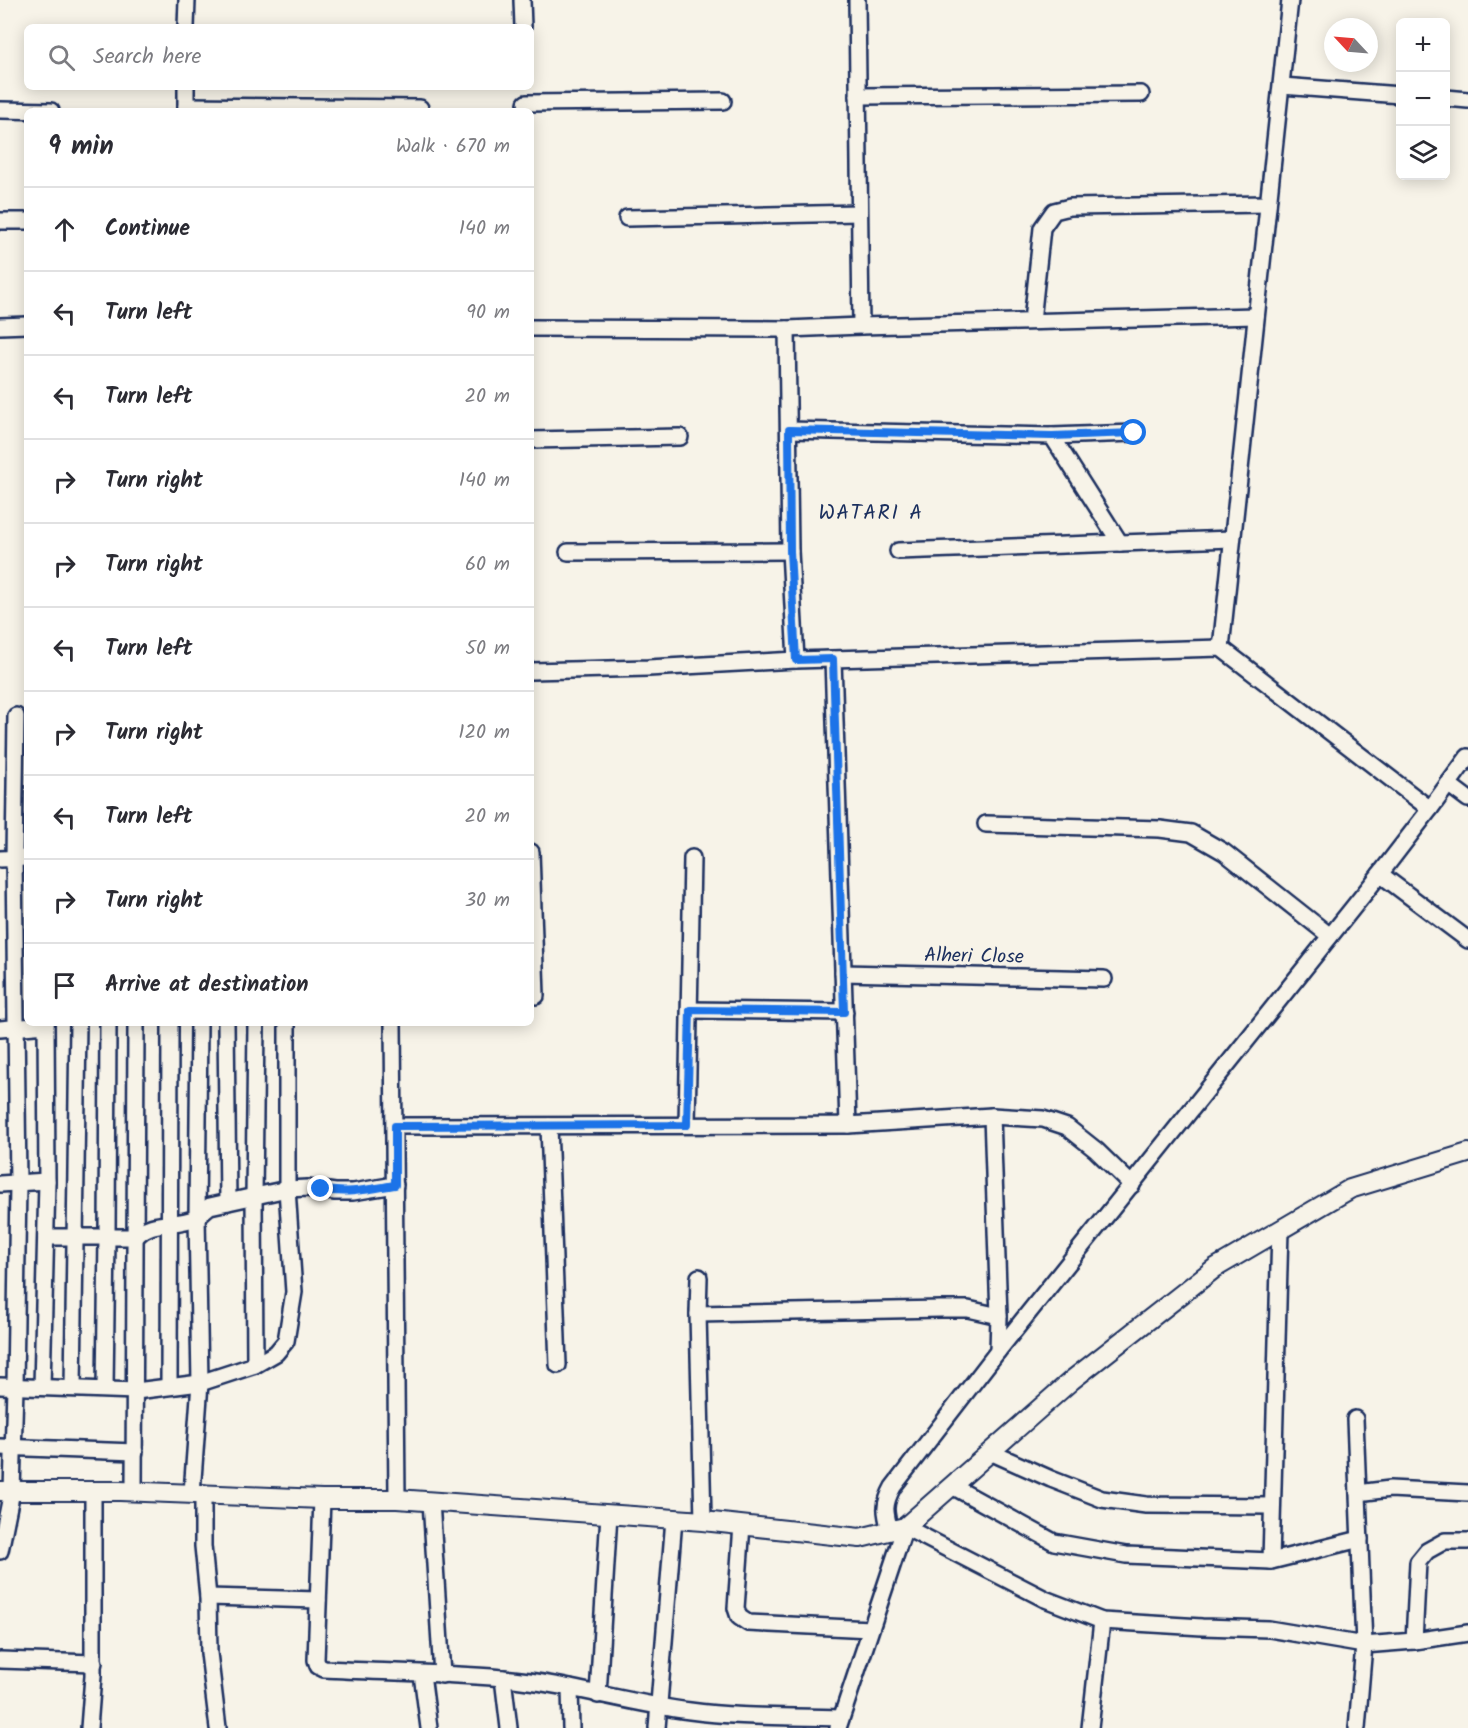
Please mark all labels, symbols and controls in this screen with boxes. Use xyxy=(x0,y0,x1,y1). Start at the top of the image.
north arrow xyxy=(1324,18,1378,72)
map controls xyxy=(1396,18,1450,180)
button: + xyxy=(1396,18,1450,72)
search box xyxy=(24,24,534,90)
text: Search here xyxy=(93,40,201,75)
icon: search xyxy=(45,41,78,74)
button: − xyxy=(1396,72,1450,126)
text: 9 min xyxy=(48,126,114,168)
button: layers xyxy=(1396,126,1450,180)
text: Walk · 670 m xyxy=(396,131,510,163)
text: Continue xyxy=(105,212,190,247)
icon: ahead xyxy=(48,213,81,246)
text: 140 m xyxy=(459,213,510,245)
text: Turn left xyxy=(105,296,192,331)
icon: left xyxy=(48,297,81,330)
text: 90 m xyxy=(466,297,510,329)
text: Turn left xyxy=(105,380,192,415)
icon: left xyxy=(48,381,81,414)
text: 20 m xyxy=(464,381,510,413)
route start xyxy=(1120,419,1146,445)
text: Turn right xyxy=(105,464,203,499)
icon: right xyxy=(48,465,81,498)
text: 140 m xyxy=(459,465,510,497)
district label: WATARI A xyxy=(818,497,924,530)
text: Turn right xyxy=(105,548,203,583)
icon: right xyxy=(48,549,81,582)
text: 60 m xyxy=(465,549,510,581)
text: Turn left xyxy=(105,632,192,667)
icon: left xyxy=(48,633,81,666)
text: 50 m xyxy=(465,633,510,665)
text: Turn right xyxy=(105,716,203,751)
icon: right xyxy=(48,717,81,750)
text: 120 m xyxy=(458,717,510,749)
text: Turn left xyxy=(105,800,192,835)
icon: left xyxy=(48,801,81,834)
text: 20 m xyxy=(464,801,510,833)
text: Turn right xyxy=(105,884,203,919)
icon: right xyxy=(48,885,81,918)
text: 30 m xyxy=(465,885,510,917)
street label: Alheri Close xyxy=(924,940,1024,974)
text: Arrive at destination xyxy=(105,968,308,1003)
icon: arrive xyxy=(48,969,81,1002)
route end xyxy=(307,1175,333,1201)

